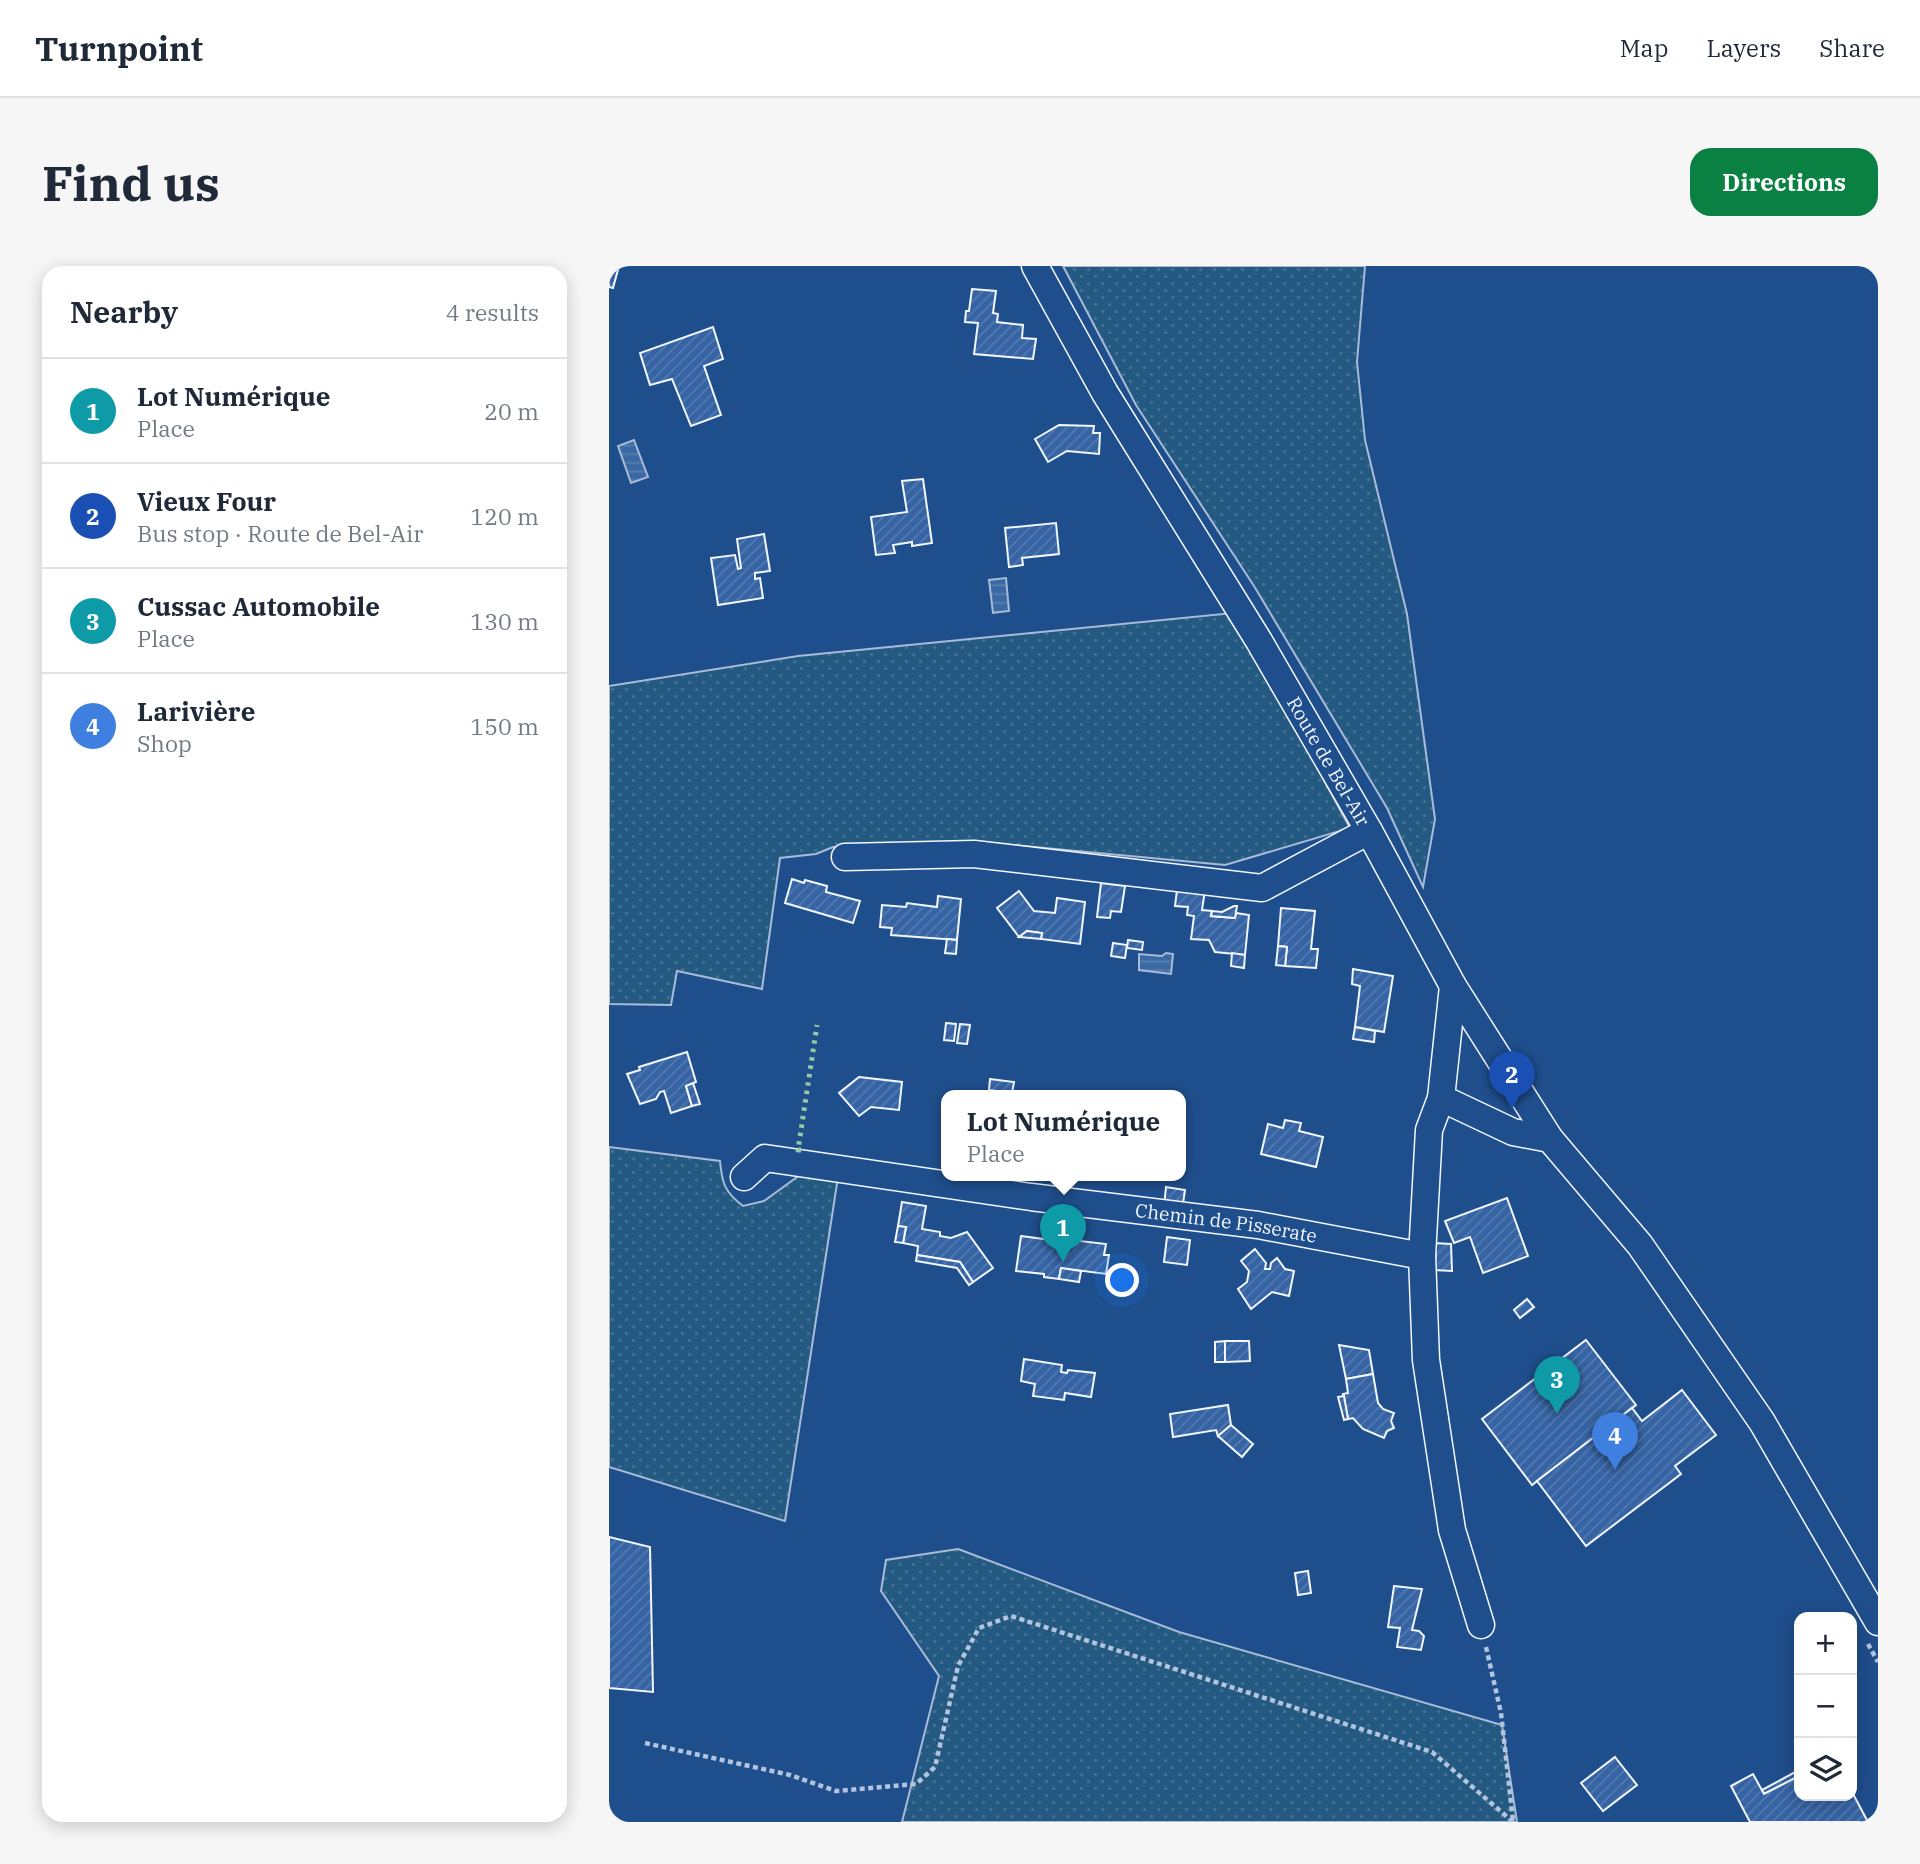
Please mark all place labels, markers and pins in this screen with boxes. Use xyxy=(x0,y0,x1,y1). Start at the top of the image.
pin: 2 xyxy=(1489,1051,1535,1109)
pin: 1 xyxy=(1040,1204,1086,1262)
pin: 3 xyxy=(1534,1356,1580,1414)
pin: 4 xyxy=(1592,1412,1638,1470)

